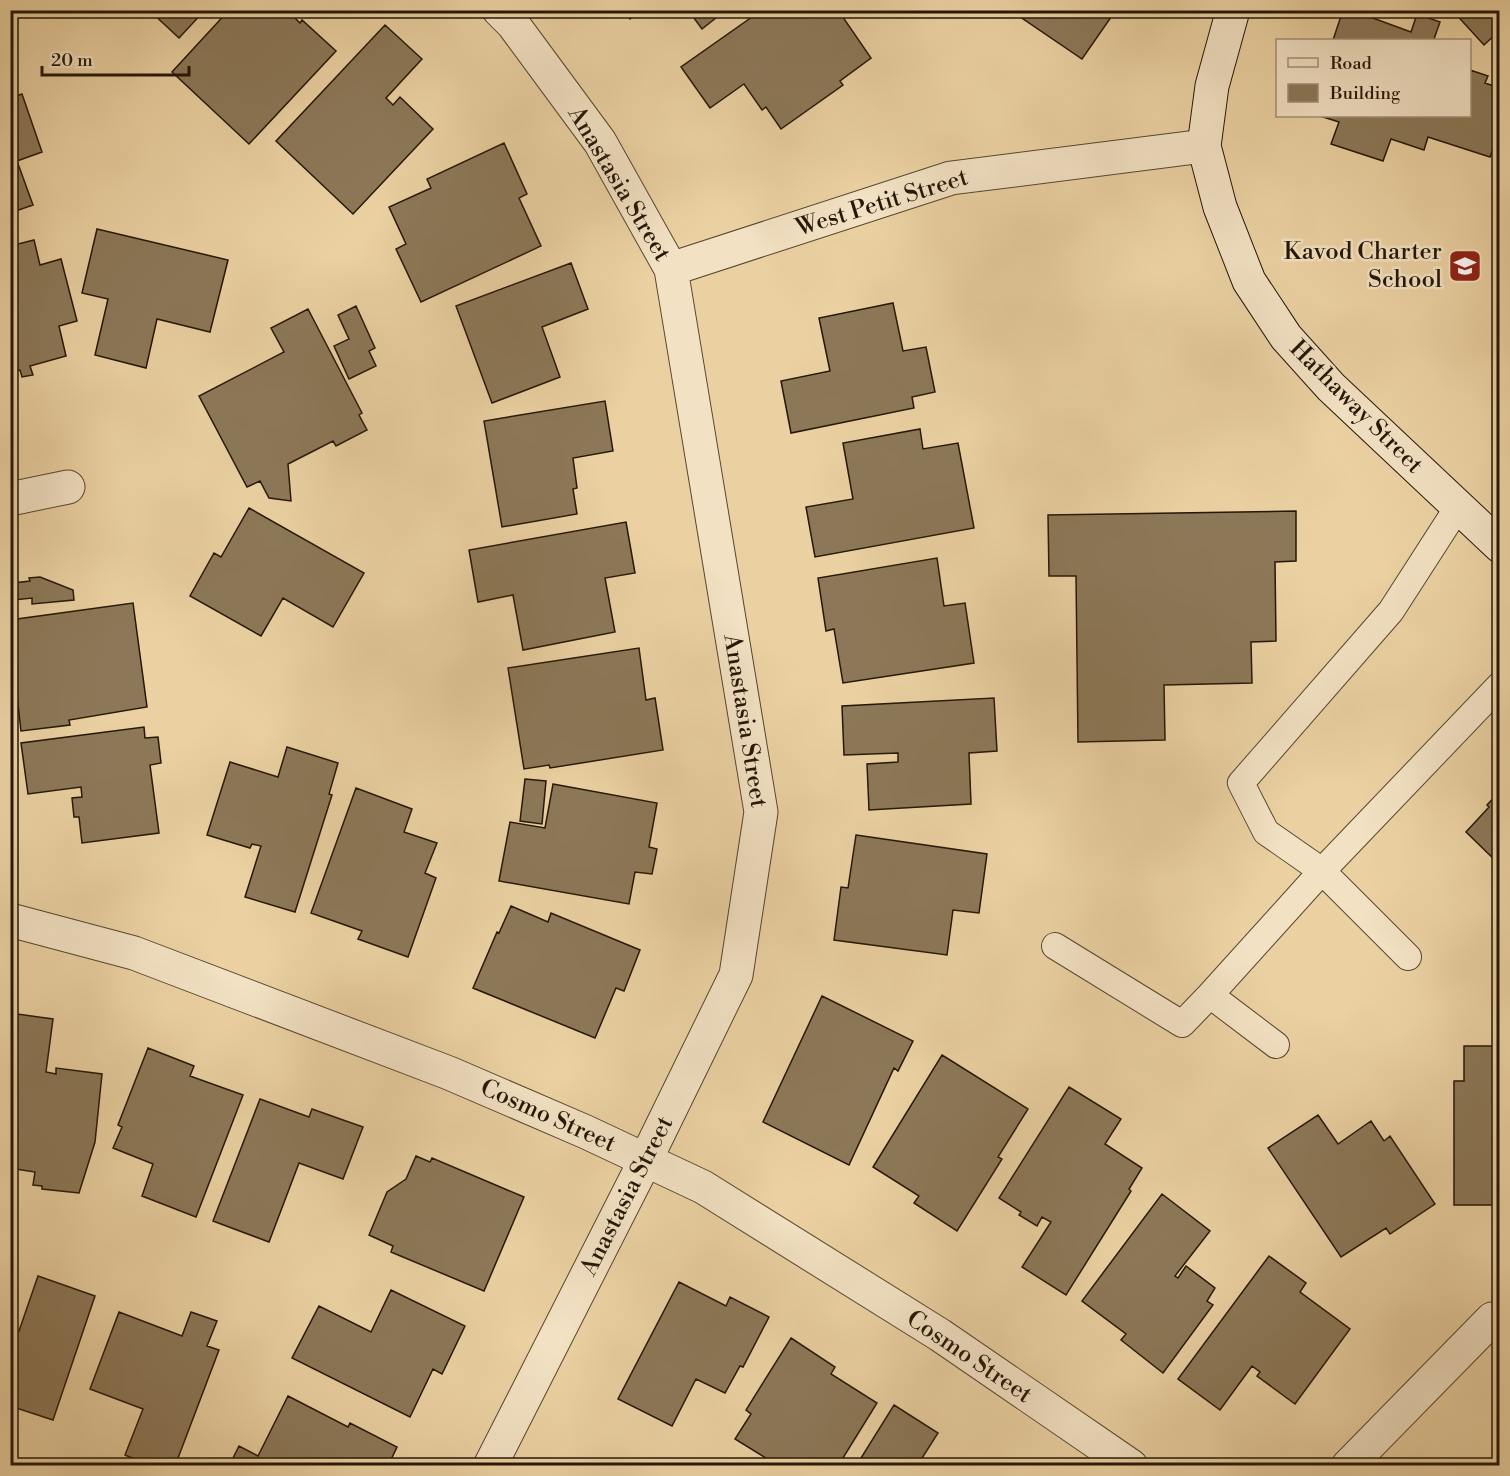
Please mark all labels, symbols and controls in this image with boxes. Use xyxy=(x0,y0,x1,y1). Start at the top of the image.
scale bar xyxy=(42,39,189,77)
legend xyxy=(1276,39,1471,117)
text: 20 m xyxy=(51,49,93,72)
text: Road xyxy=(1330,52,1373,75)
text: Building xyxy=(1329,82,1401,105)
street label: Anastasia Street xyxy=(560,100,677,267)
street label: West Petit Street xyxy=(791,162,972,244)
place label: Kavod Charter School xyxy=(1283,237,1442,295)
school or university icon: Kavod Charter School xyxy=(1447,248,1483,284)
street label: Hathaway Street xyxy=(1283,334,1430,481)
street label: Anastasia Street xyxy=(716,631,774,810)
street label: Cosmo Street xyxy=(476,1073,621,1159)
street label: Anastasia Street xyxy=(573,1111,680,1282)
street label: Cosmo Street xyxy=(900,1304,1038,1410)

